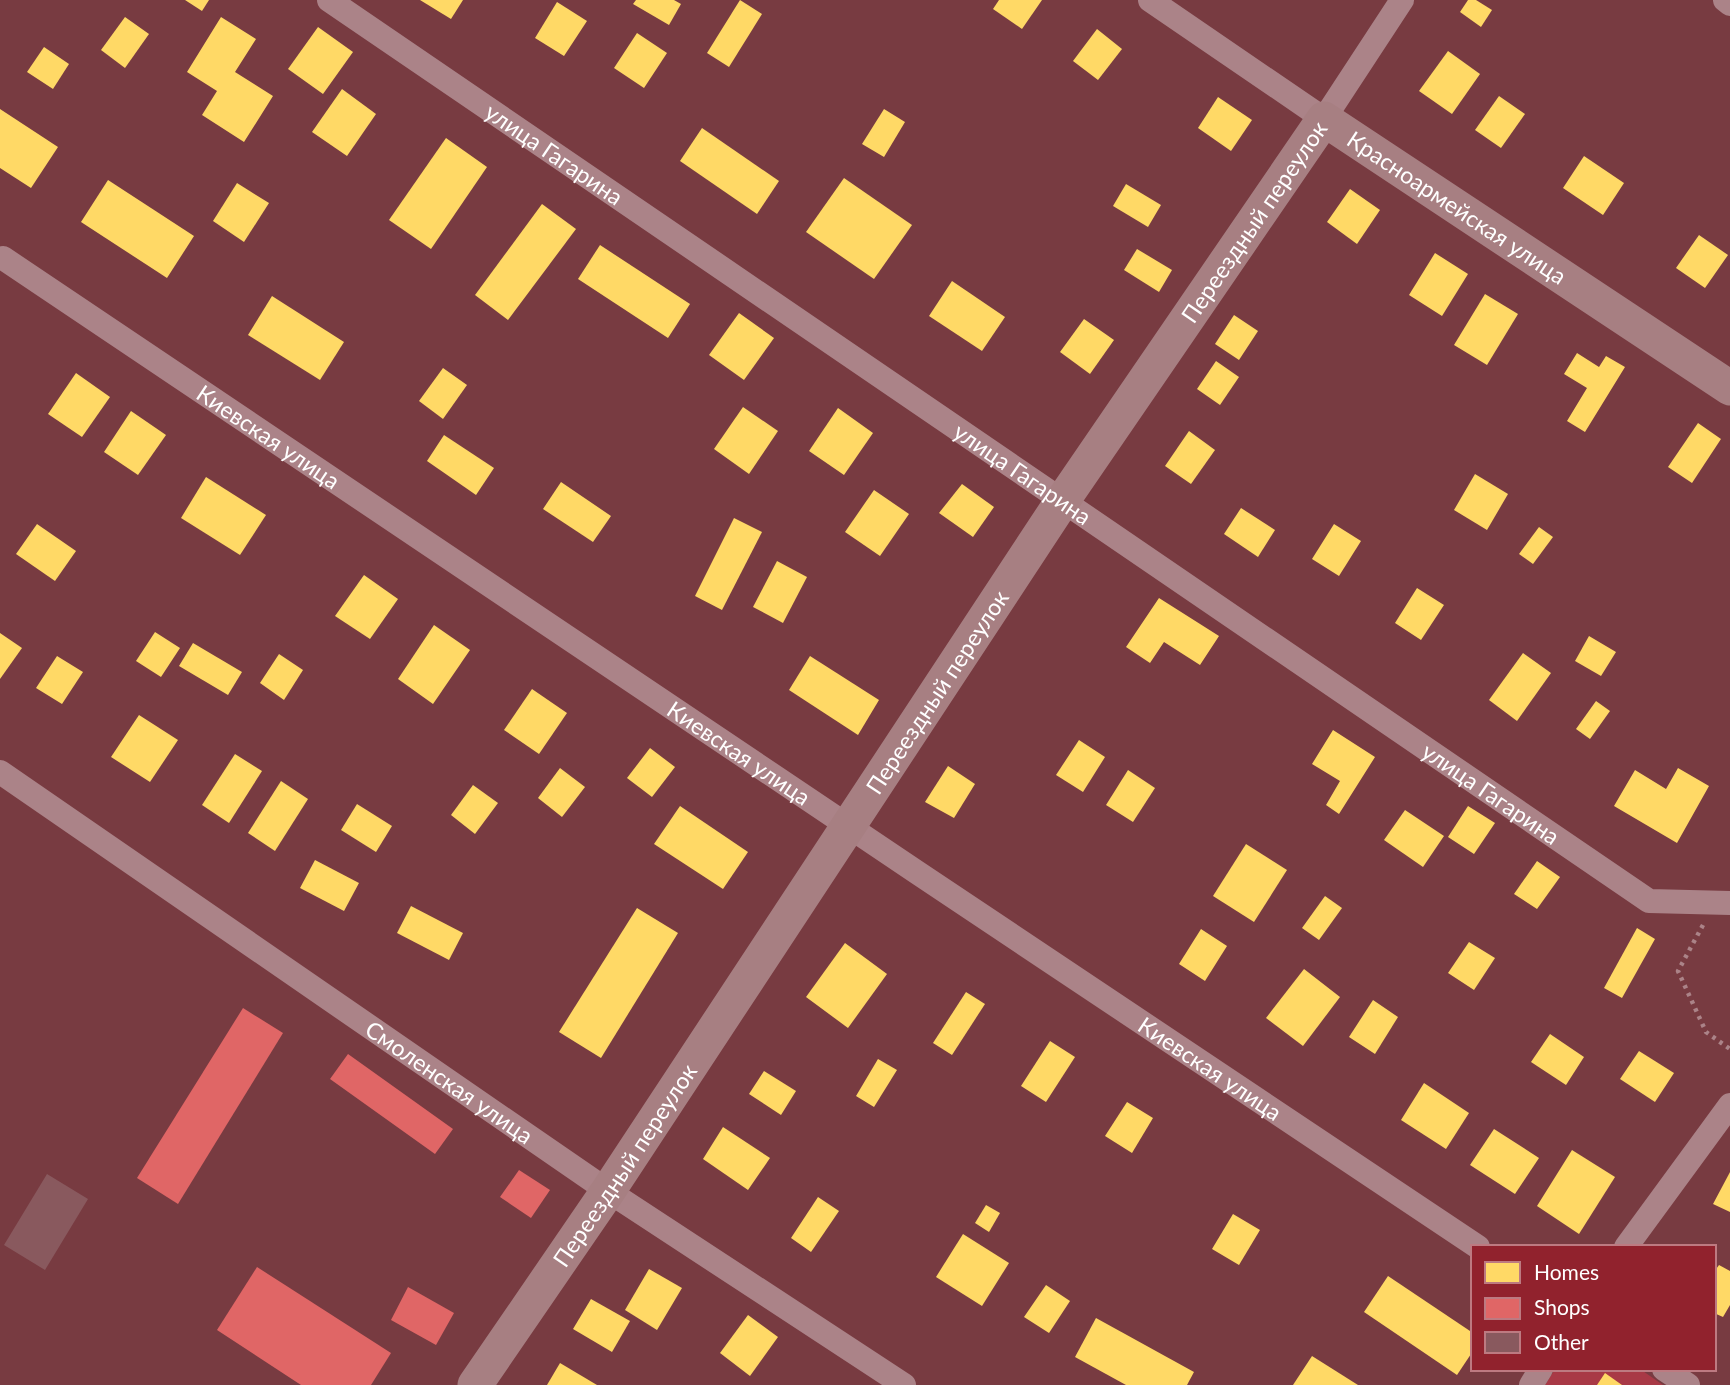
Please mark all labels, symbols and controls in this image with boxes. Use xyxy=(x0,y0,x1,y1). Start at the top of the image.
street label: улица Гагарина xyxy=(480,97,629,211)
street label: Переездный переулок xyxy=(1175,115,1333,328)
street label: Красноармейская улица xyxy=(1342,125,1572,290)
street label: Киевская улица xyxy=(192,378,345,495)
street label: улица Гагарина xyxy=(949,417,1097,530)
street label: Переездный переулок xyxy=(860,584,1014,799)
street label: Киевская улица xyxy=(662,695,816,811)
street label: улица Гагарина xyxy=(1417,736,1565,850)
street label: Киевская улица xyxy=(1133,1010,1287,1126)
street label: Смоленская улица xyxy=(360,1014,539,1149)
street label: Переездный переулок xyxy=(547,1058,702,1272)
legend xyxy=(1471,1245,1716,1371)
text: Homes xyxy=(1534,1259,1599,1284)
text: Shops xyxy=(1534,1294,1590,1319)
text: Other xyxy=(1534,1329,1589,1354)

